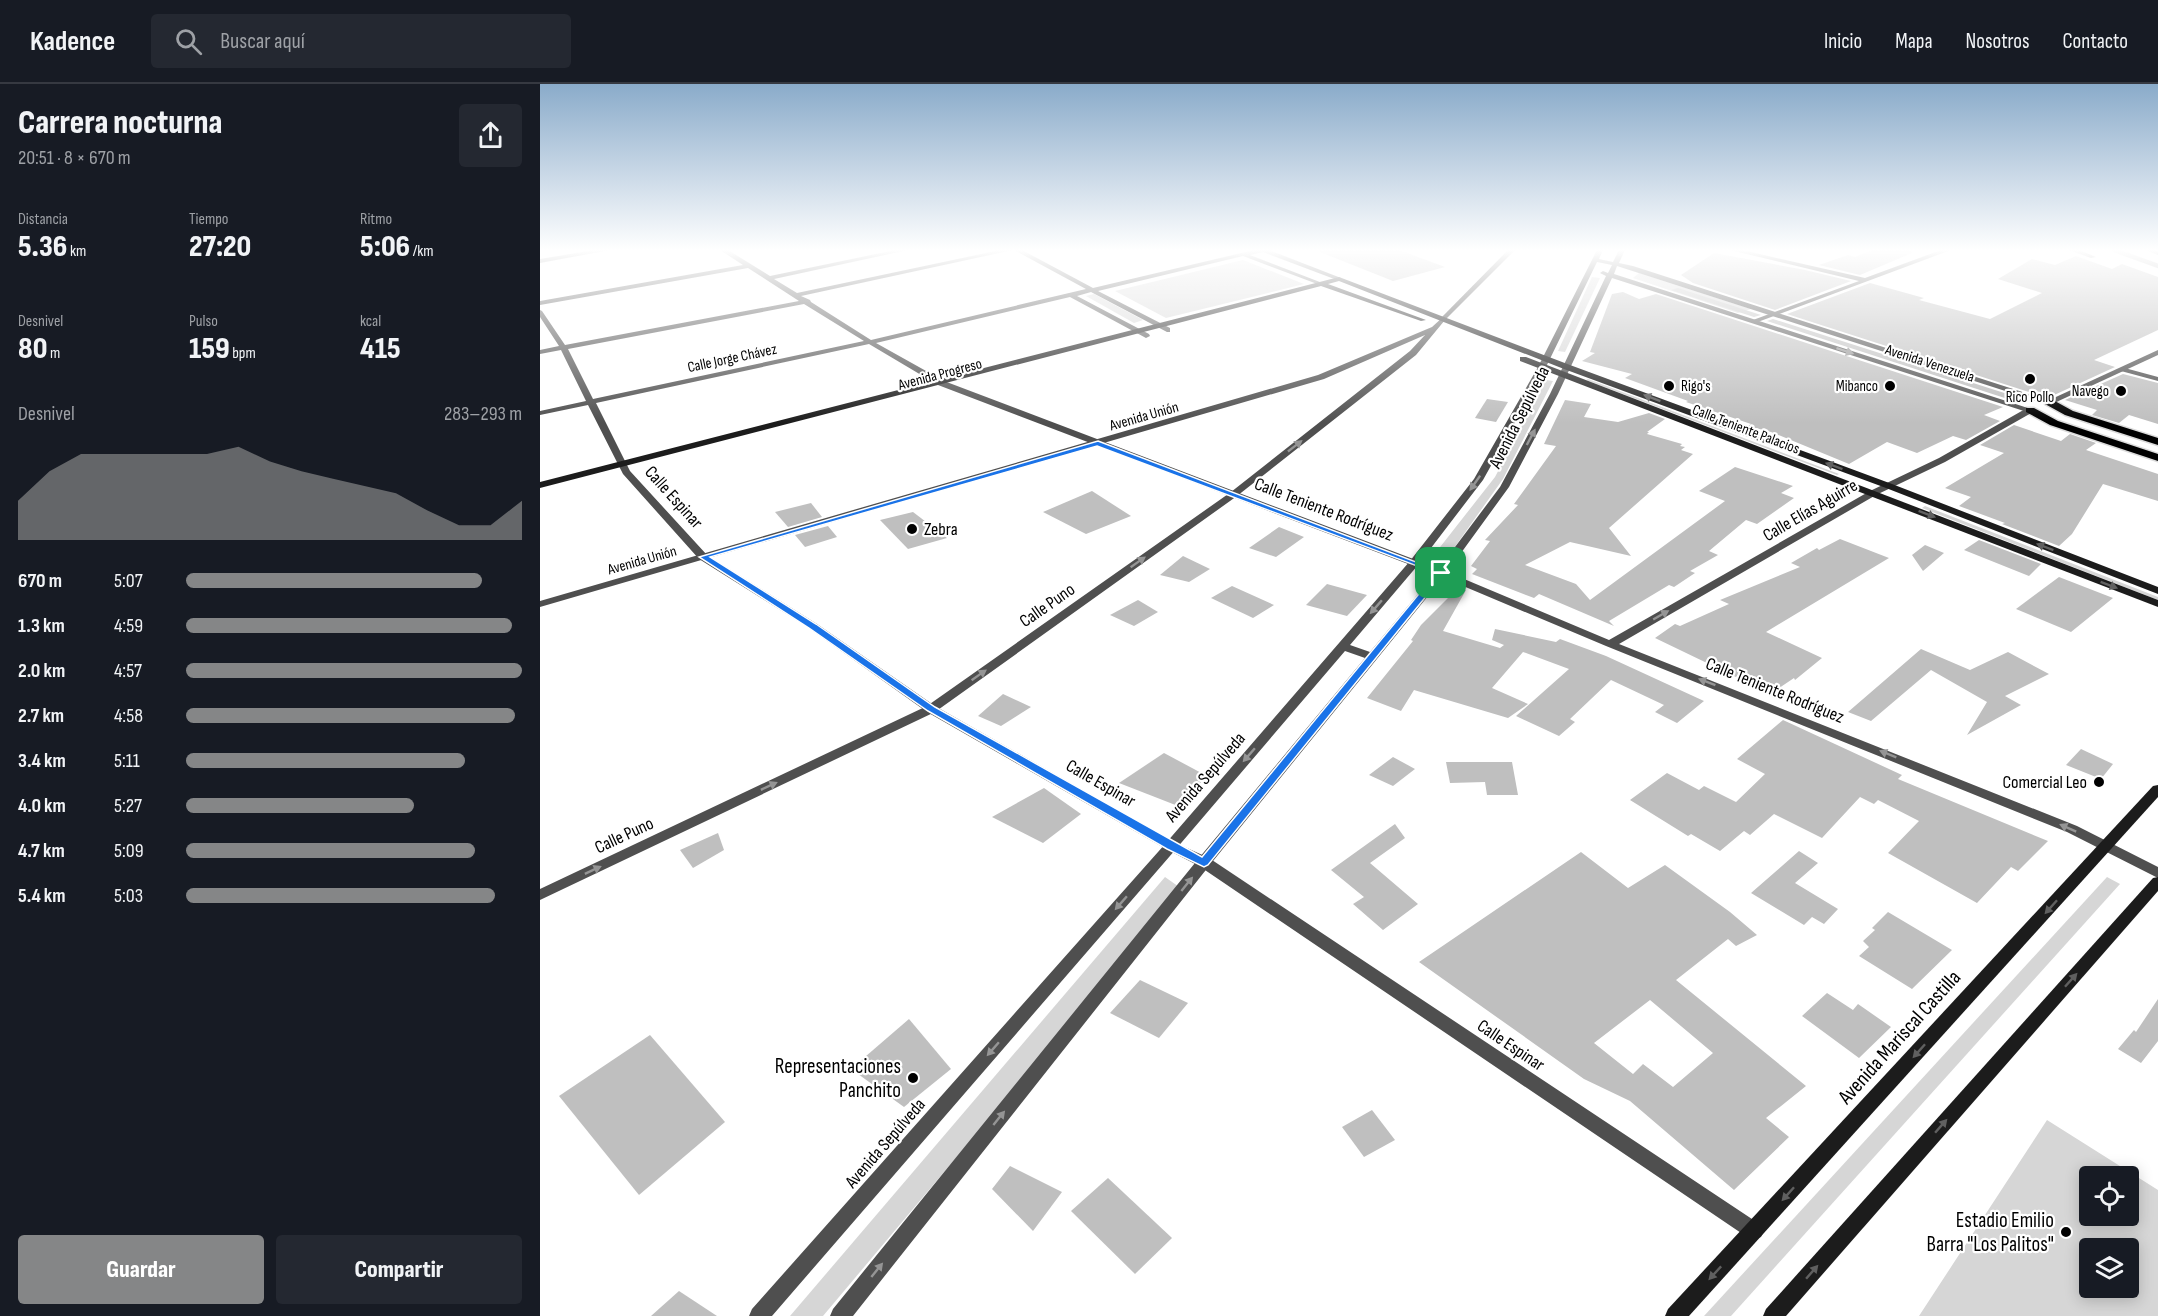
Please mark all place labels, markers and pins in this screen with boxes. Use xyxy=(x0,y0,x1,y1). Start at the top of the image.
marker: Rico Pollo xyxy=(2023,372,2037,386)
place label: Rigo's xyxy=(1681,377,1711,396)
place label: Mibanco xyxy=(1836,377,1878,396)
marker: Rigo's xyxy=(1662,379,1676,393)
marker: Mibanco xyxy=(1883,379,1897,393)
place label: Navego xyxy=(2072,382,2109,401)
marker: Navego xyxy=(2114,384,2128,398)
place label: Rico Pollo xyxy=(2006,388,2054,407)
place label: Zebra xyxy=(924,519,958,540)
marker: Zebra xyxy=(905,522,919,536)
pin xyxy=(1415,547,1466,598)
place label: Comercial Leo xyxy=(2002,772,2087,793)
marker: Comercial Leo xyxy=(2092,775,2106,789)
place label: Representaciones Panchito xyxy=(775,1054,901,1103)
marker: Representaciones Panchito xyxy=(906,1071,920,1085)
place label: Estadio Emilio Barra "Los Palitos" xyxy=(1927,1208,2054,1257)
marker: Estadio Emilio Barra "Los Palitos" xyxy=(2059,1225,2073,1239)

